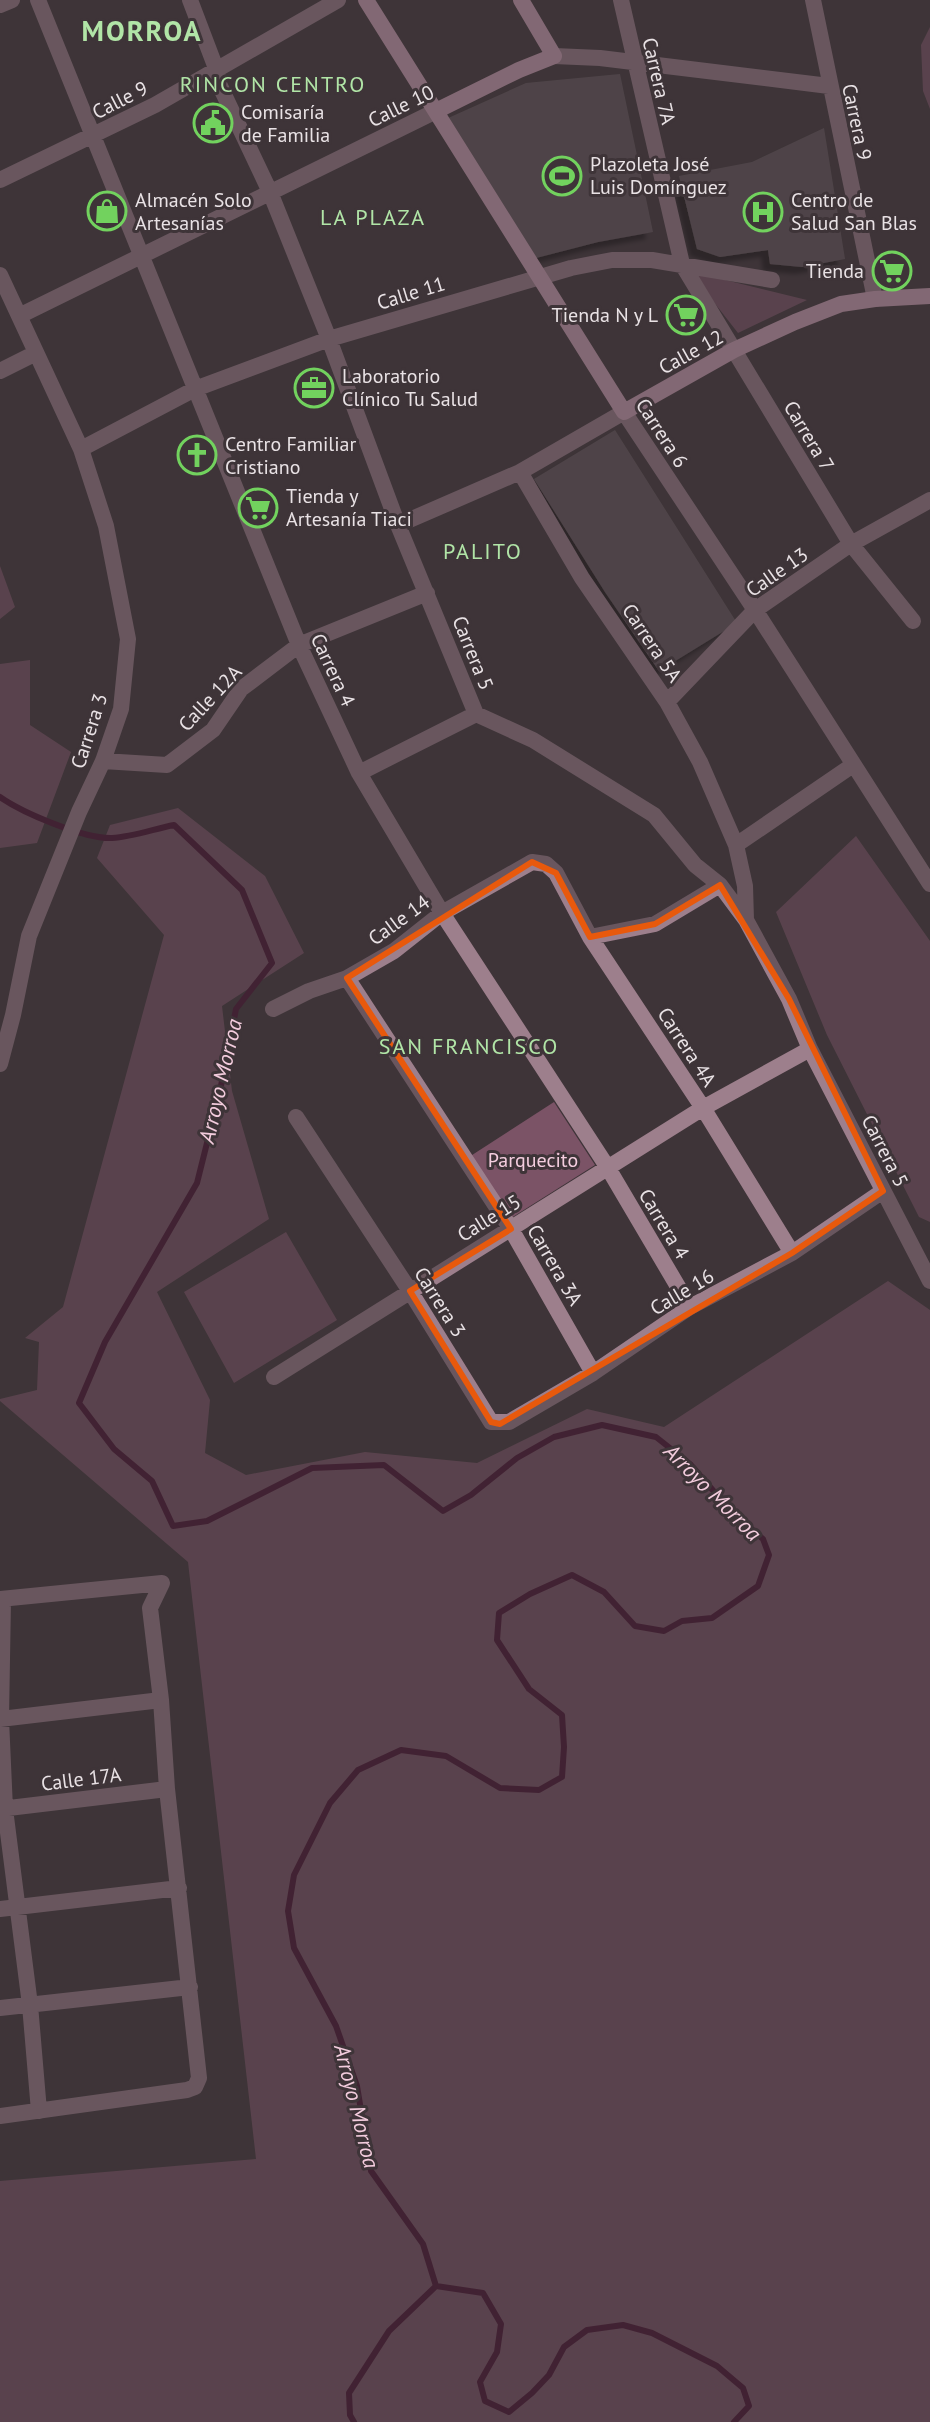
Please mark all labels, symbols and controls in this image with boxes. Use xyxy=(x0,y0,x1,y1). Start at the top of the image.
district label: MORROA xyxy=(82,12,202,49)
street label: Carrera 7A xyxy=(636,35,682,127)
district label: RINCON CENTRO xyxy=(180,70,366,98)
street label: Calle 9 xyxy=(88,75,152,125)
street label: Calle 10 xyxy=(364,79,438,133)
street label: Carrera 9 xyxy=(836,81,878,163)
place label: Comisaría de Familia xyxy=(241,99,330,148)
public building icon: Comisaría de Familia xyxy=(192,102,234,144)
place label: Plazoleta José Luis Domínguez xyxy=(590,151,727,200)
sports icon: Plazoleta José Luis Domínguez xyxy=(541,155,583,197)
place label: Almacén Solo Artesanías xyxy=(135,187,252,236)
place label: Centro de Salud San Blas xyxy=(791,187,917,236)
shop icon: Almacén Solo Artesanías xyxy=(86,190,128,232)
hospital icon: Centro de Salud San Blas xyxy=(742,191,784,233)
district label: LA PLAZA xyxy=(320,203,426,231)
supermarket icon: Tienda xyxy=(871,250,913,292)
place label: Tienda xyxy=(806,258,864,284)
street label: Calle 11 xyxy=(374,270,448,316)
supermarket icon: Tienda N y L xyxy=(665,294,707,336)
place label: Tienda N y L xyxy=(552,302,658,328)
street label: Calle 12 xyxy=(654,324,728,380)
place label: Laboratorio Clínico Tu Salud xyxy=(342,363,478,412)
office icon: Laboratorio Clínico Tu Salud xyxy=(293,367,335,409)
street label: Carrera 6 xyxy=(630,393,694,473)
street label: Carrera 7 xyxy=(778,396,840,476)
place label: Centro Familiar Cristiano xyxy=(225,431,356,480)
church icon: Centro Familiar Cristiano xyxy=(176,434,218,476)
place label: Tienda y Artesanía Tiaci xyxy=(286,483,412,532)
supermarket icon: Tienda y Artesanía Tiaci xyxy=(237,487,279,529)
district label: PALITO xyxy=(443,537,523,565)
street label: Calle 13 xyxy=(741,541,813,603)
street label: Carrera 5A xyxy=(616,599,688,688)
street label: Carrera 5 xyxy=(446,612,500,694)
street label: Carrera 4 xyxy=(305,629,361,711)
street label: Calle 12A xyxy=(173,659,248,737)
street label: Carrera 3 xyxy=(65,690,113,772)
street label: Calle 14 xyxy=(363,889,435,951)
street label: Carrera 4A xyxy=(652,1002,722,1092)
water label: Arroyo Morroa xyxy=(192,1016,248,1147)
district label: SAN FRANCISCO xyxy=(379,1032,559,1060)
street label: Carrera 5 xyxy=(856,1110,914,1192)
park label: Parquecito xyxy=(488,1147,578,1173)
street label: Carrera 4 xyxy=(633,1184,695,1264)
street label: Calle 15 xyxy=(452,1188,526,1248)
street label: Carrera 3A xyxy=(521,1220,589,1310)
street label: Carrera 3 xyxy=(408,1262,472,1342)
street label: Calle 16 xyxy=(645,1263,719,1321)
water label: Arroyo Morroa xyxy=(658,1437,768,1547)
street label: Calle 17A xyxy=(39,1761,123,1797)
water label: Arroyo Morroa xyxy=(328,2040,386,2171)

